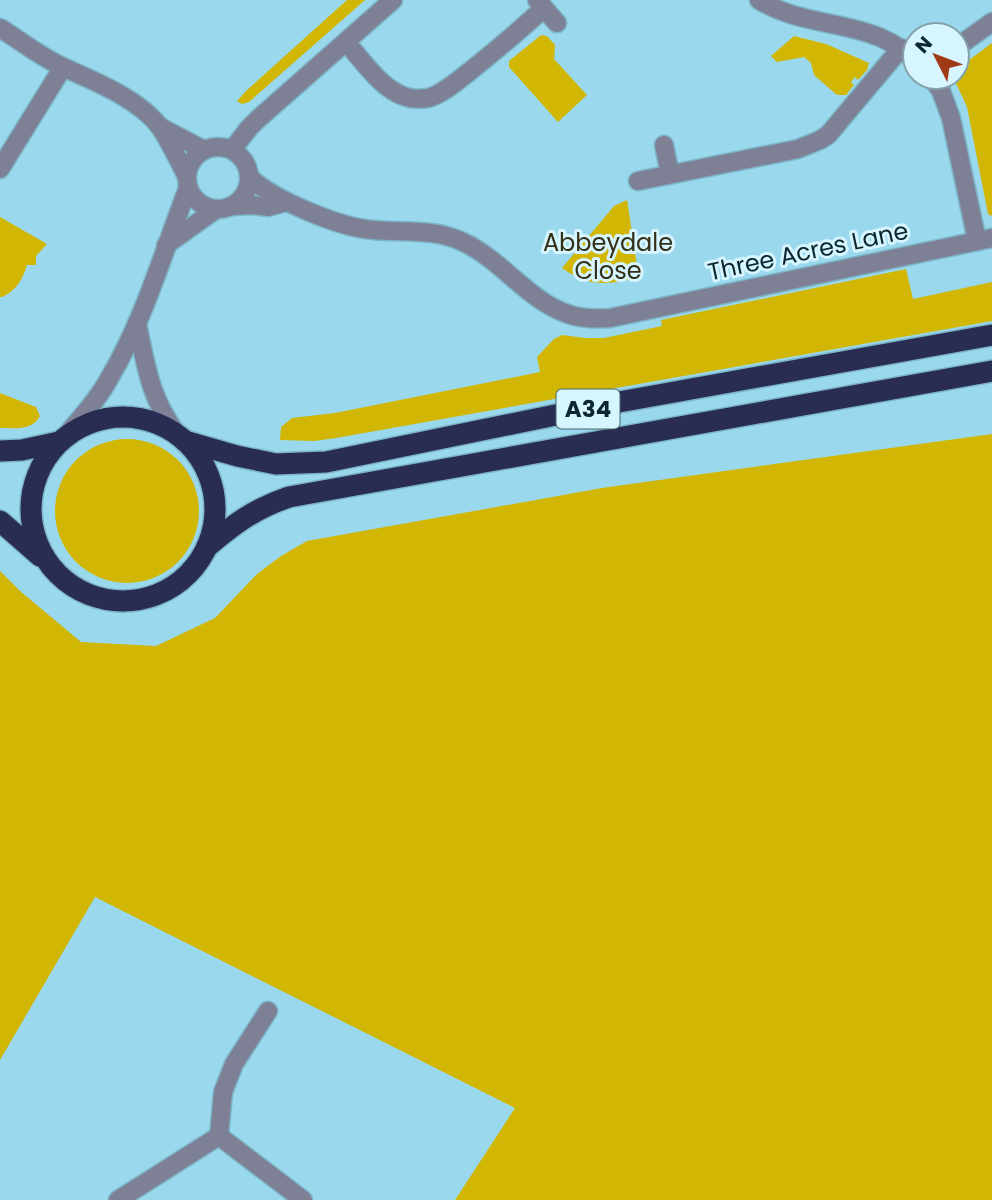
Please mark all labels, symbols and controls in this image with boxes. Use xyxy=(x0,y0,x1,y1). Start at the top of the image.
north arrow xyxy=(901,21,971,91)
text: N xyxy=(909,31,939,59)
street label: Three Acres Lane xyxy=(705,214,911,288)
park label: Abbeydale Close xyxy=(543,226,673,287)
road number: A34 xyxy=(556,390,620,428)

